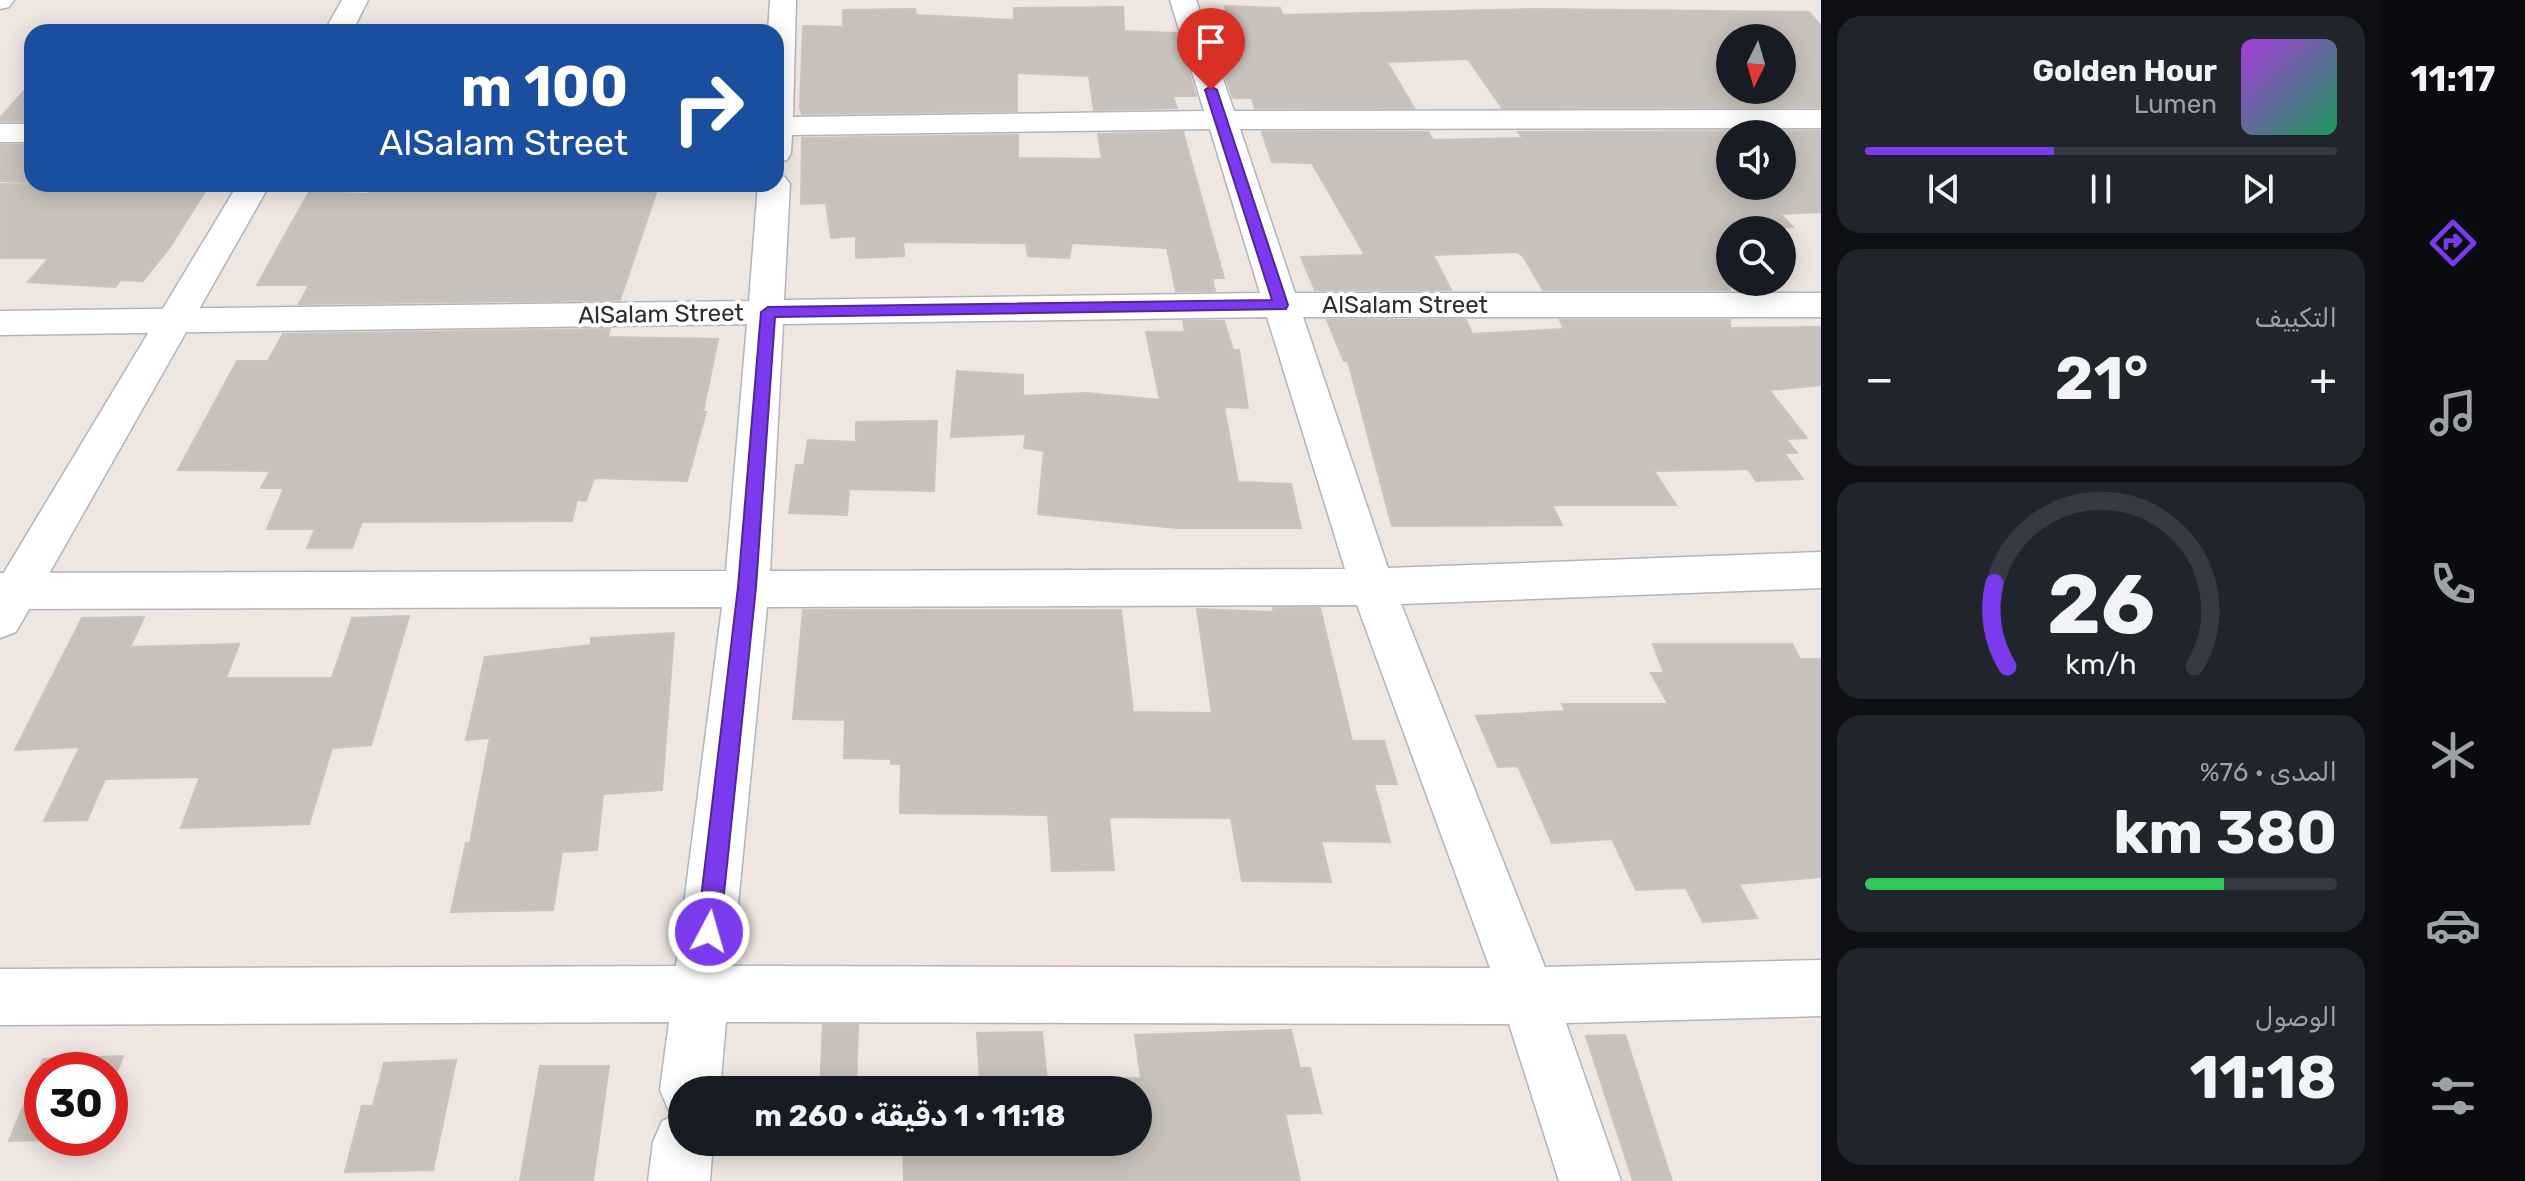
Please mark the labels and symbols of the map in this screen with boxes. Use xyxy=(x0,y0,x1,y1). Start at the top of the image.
pin xyxy=(1177,8,1245,90)
north arrow xyxy=(1716,24,1796,104)
street label: AlSalam Street xyxy=(1322,291,1488,319)
street label: AlSalam Street xyxy=(578,299,744,329)
position arrow xyxy=(667,890,751,974)
speed limit sign: 30 xyxy=(24,1052,128,1156)

